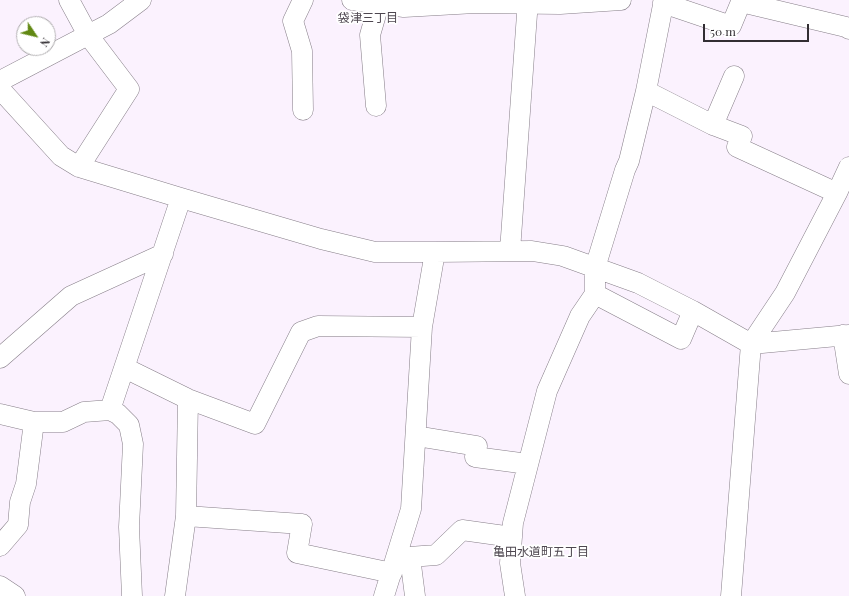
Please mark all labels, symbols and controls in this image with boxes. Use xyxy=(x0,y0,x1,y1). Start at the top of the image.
district label: 袋津三丁目 xyxy=(338,11,398,25)
north arrow xyxy=(16,16,56,56)
scale bar xyxy=(705,16,811,42)
text: 50 m xyxy=(710,23,736,39)
text: N xyxy=(37,35,54,50)
district label: 亀田水道町五丁目 xyxy=(493,545,589,559)

